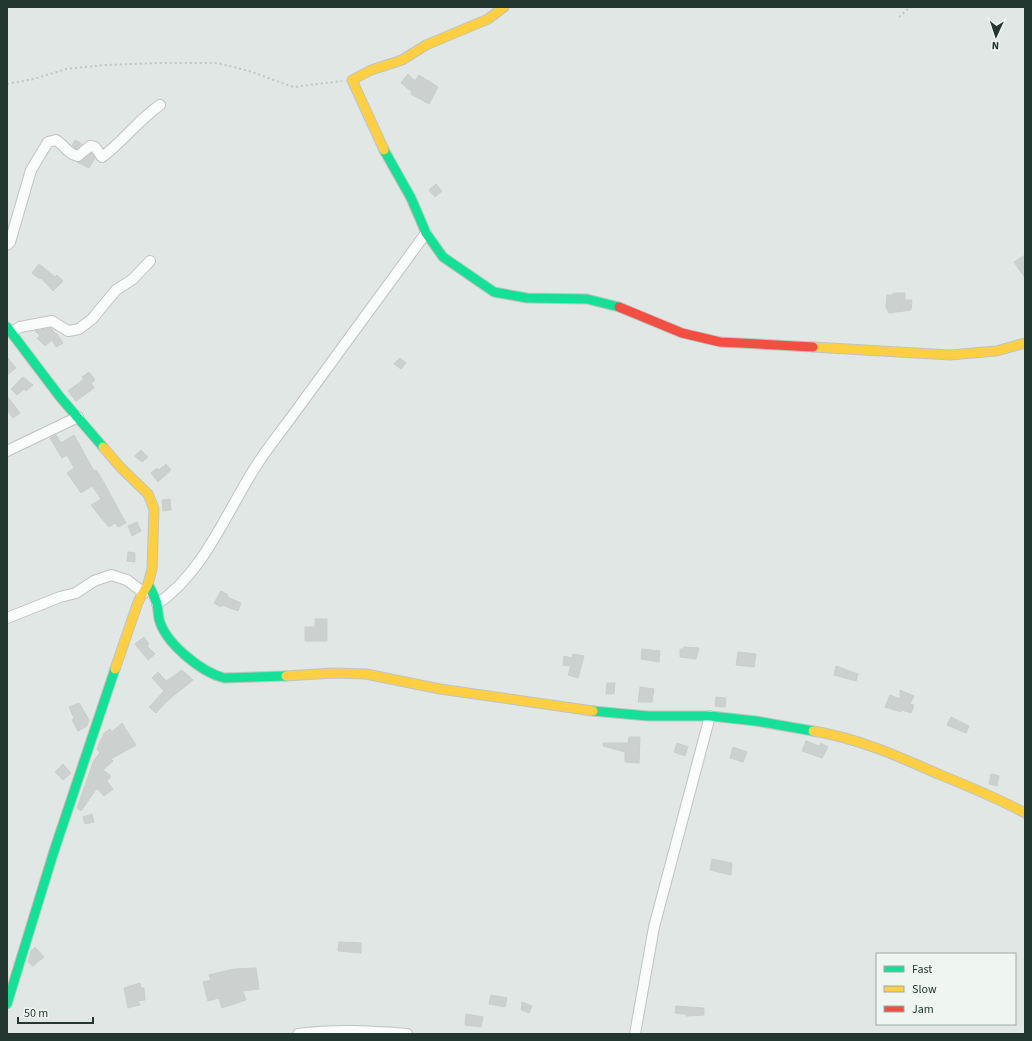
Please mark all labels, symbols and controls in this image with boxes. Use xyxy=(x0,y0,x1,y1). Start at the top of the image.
north arrow xyxy=(976,16,1016,56)
text: N xyxy=(991,38,1000,53)
legend xyxy=(876,953,1016,1025)
text: Fast xyxy=(912,961,932,978)
text: Slow xyxy=(912,981,937,998)
scale bar xyxy=(18,999,93,1025)
text: Jam xyxy=(912,1001,934,1018)
text: 50 m xyxy=(24,1005,48,1022)

